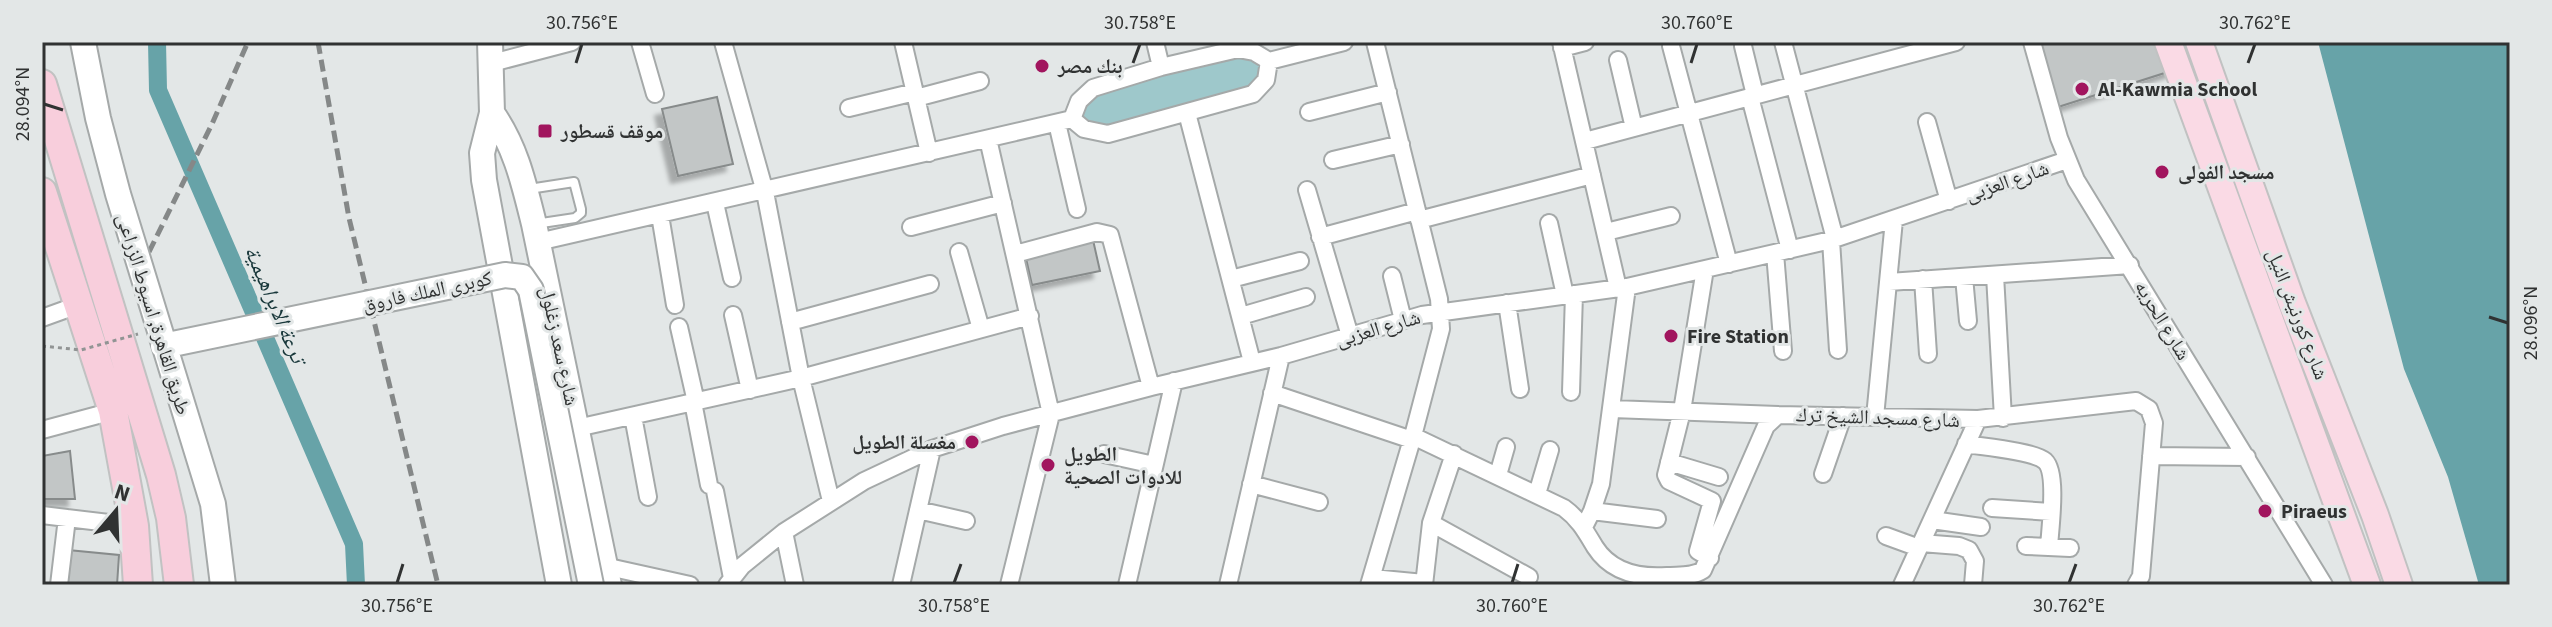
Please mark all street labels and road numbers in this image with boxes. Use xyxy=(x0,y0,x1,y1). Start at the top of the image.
street label: شارع العزبى xyxy=(1962,155,2053,209)
street label: طريق القاهرة, اسيوط الزراعى xyxy=(109,210,197,419)
street label: شارع كورنيش النيل xyxy=(2259,245,2335,384)
street label: كوبرى الملك فاروق xyxy=(360,265,495,319)
street label: شارع الحريه xyxy=(2127,275,2197,366)
street label: شارع سعد زغلول xyxy=(533,284,585,408)
street label: شارع العزبى xyxy=(1333,304,1424,354)
street label: شارع مسجد الشيخ ترك xyxy=(1795,401,1960,435)

